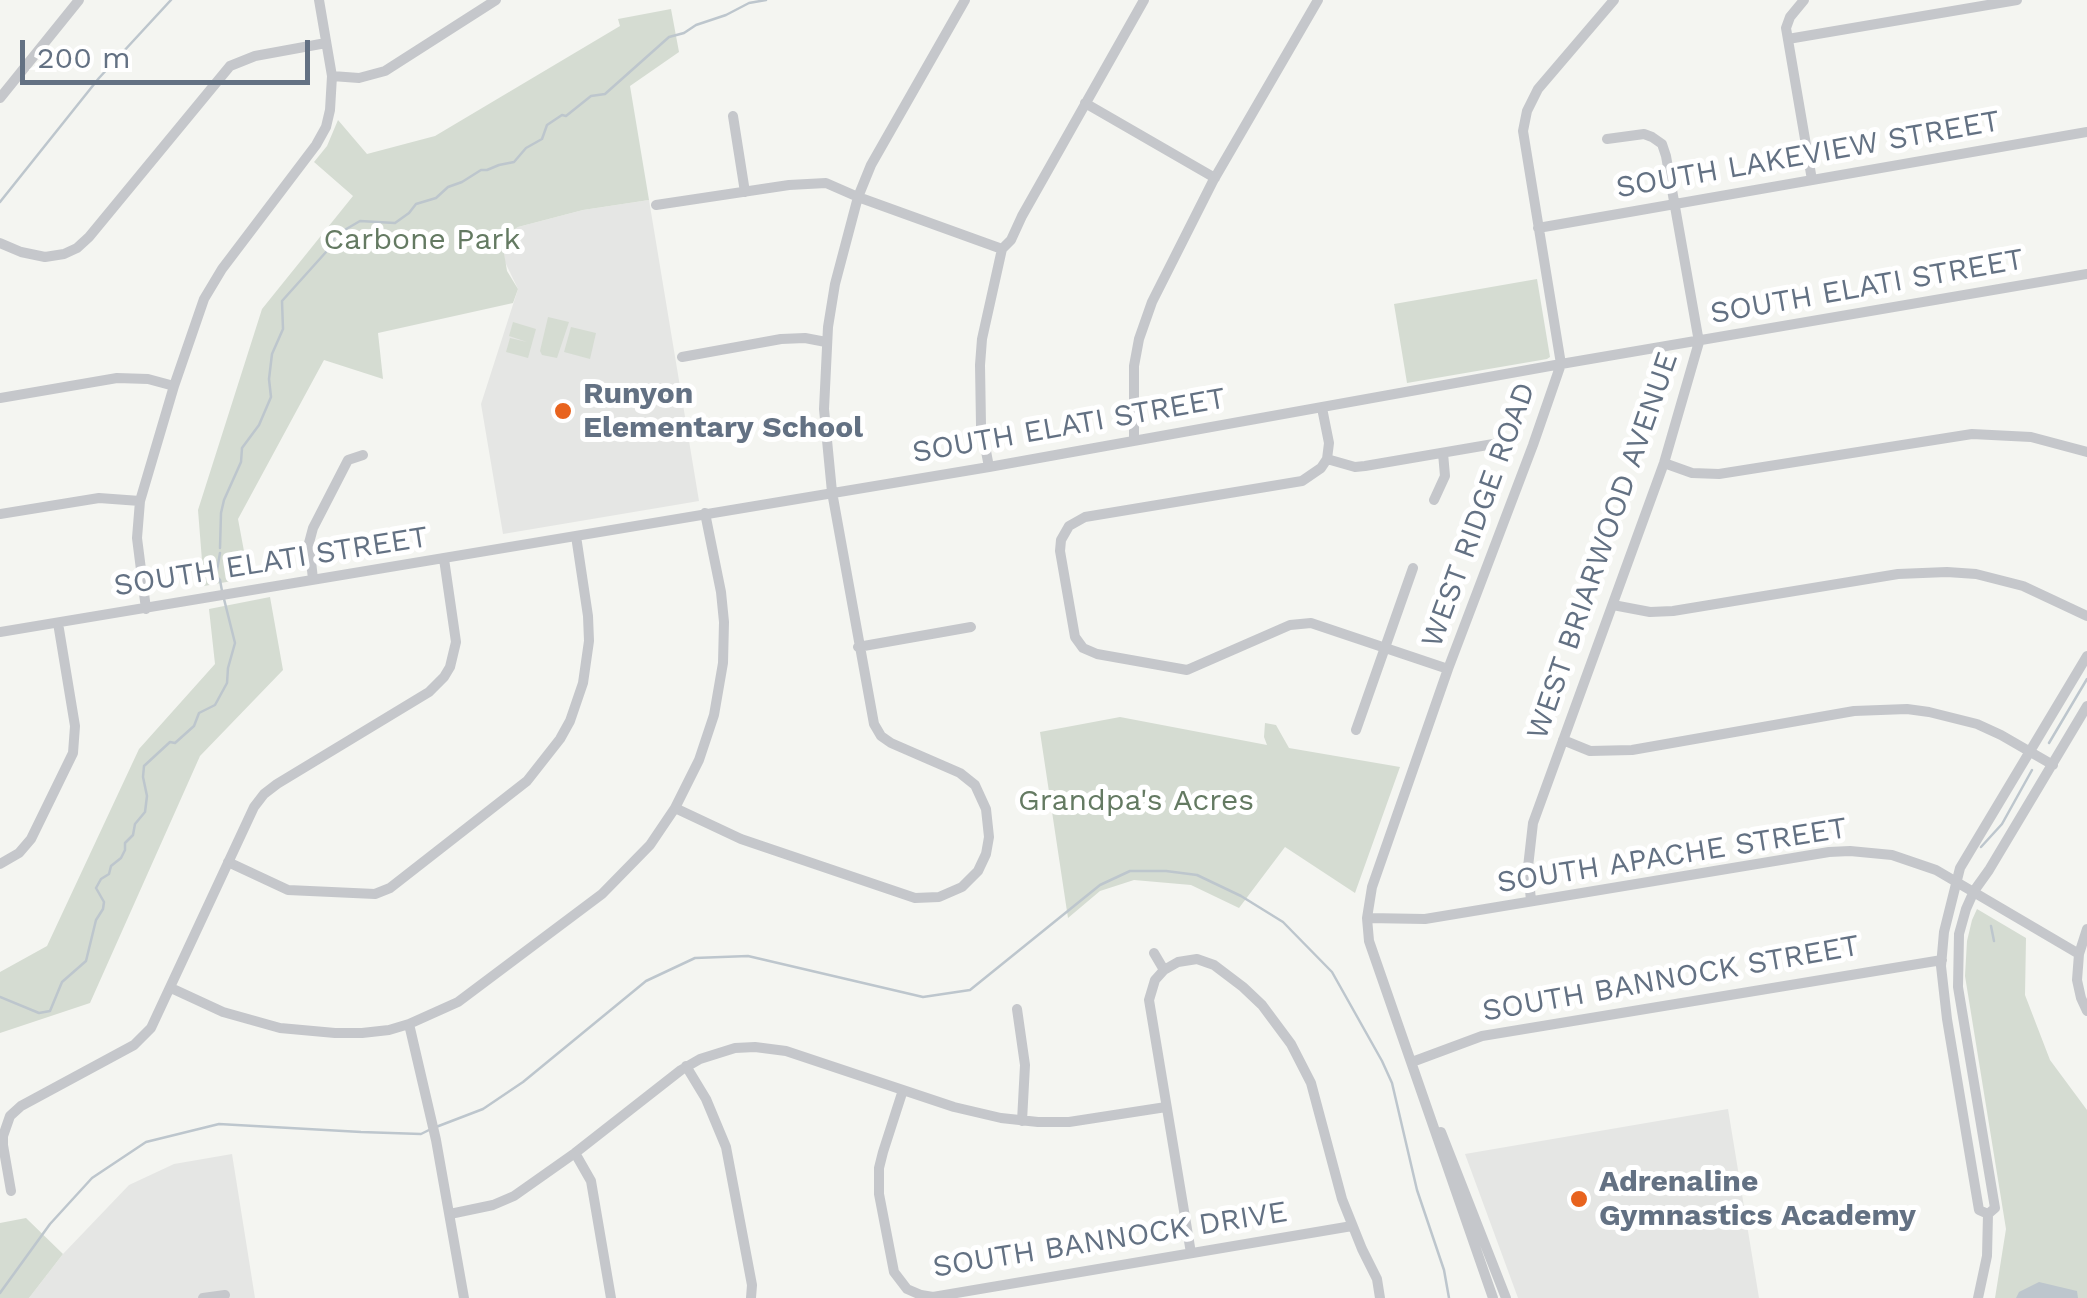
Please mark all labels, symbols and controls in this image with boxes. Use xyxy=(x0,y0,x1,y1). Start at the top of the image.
scale bar xyxy=(25,20,315,82)
text: 200 m xyxy=(37,40,131,75)
street label: SOUTH LAKEVIEW STREET xyxy=(1613,103,2003,207)
park label: Carbone Park xyxy=(323,222,521,258)
street label: SOUTH ELATI STREET xyxy=(1708,242,2026,332)
street label: WEST BRIARWOOD AVENUE xyxy=(1520,348,1686,744)
place label: Runyon Elementary School xyxy=(583,376,863,446)
street label: WEST RIDGE ROAD xyxy=(1414,378,1544,652)
street label: SOUTH ELATI STREET xyxy=(910,381,1228,471)
marker: Runyon Elementary School xyxy=(552,400,574,422)
street label: SOUTH ELATI STREET xyxy=(111,519,431,605)
park label: Grandpa's Acres xyxy=(1018,783,1254,819)
street label: SOUTH APACHE STREET xyxy=(1494,811,1850,901)
street label: SOUTH BANNOCK STREET xyxy=(1480,928,1862,1030)
place label: Adrenaline Gymnastics Academy xyxy=(1599,1164,1916,1234)
marker: Adrenaline Gymnastics Academy xyxy=(1568,1188,1590,1210)
street label: SOUTH BANNOCK DRIVE xyxy=(930,1194,1290,1286)

